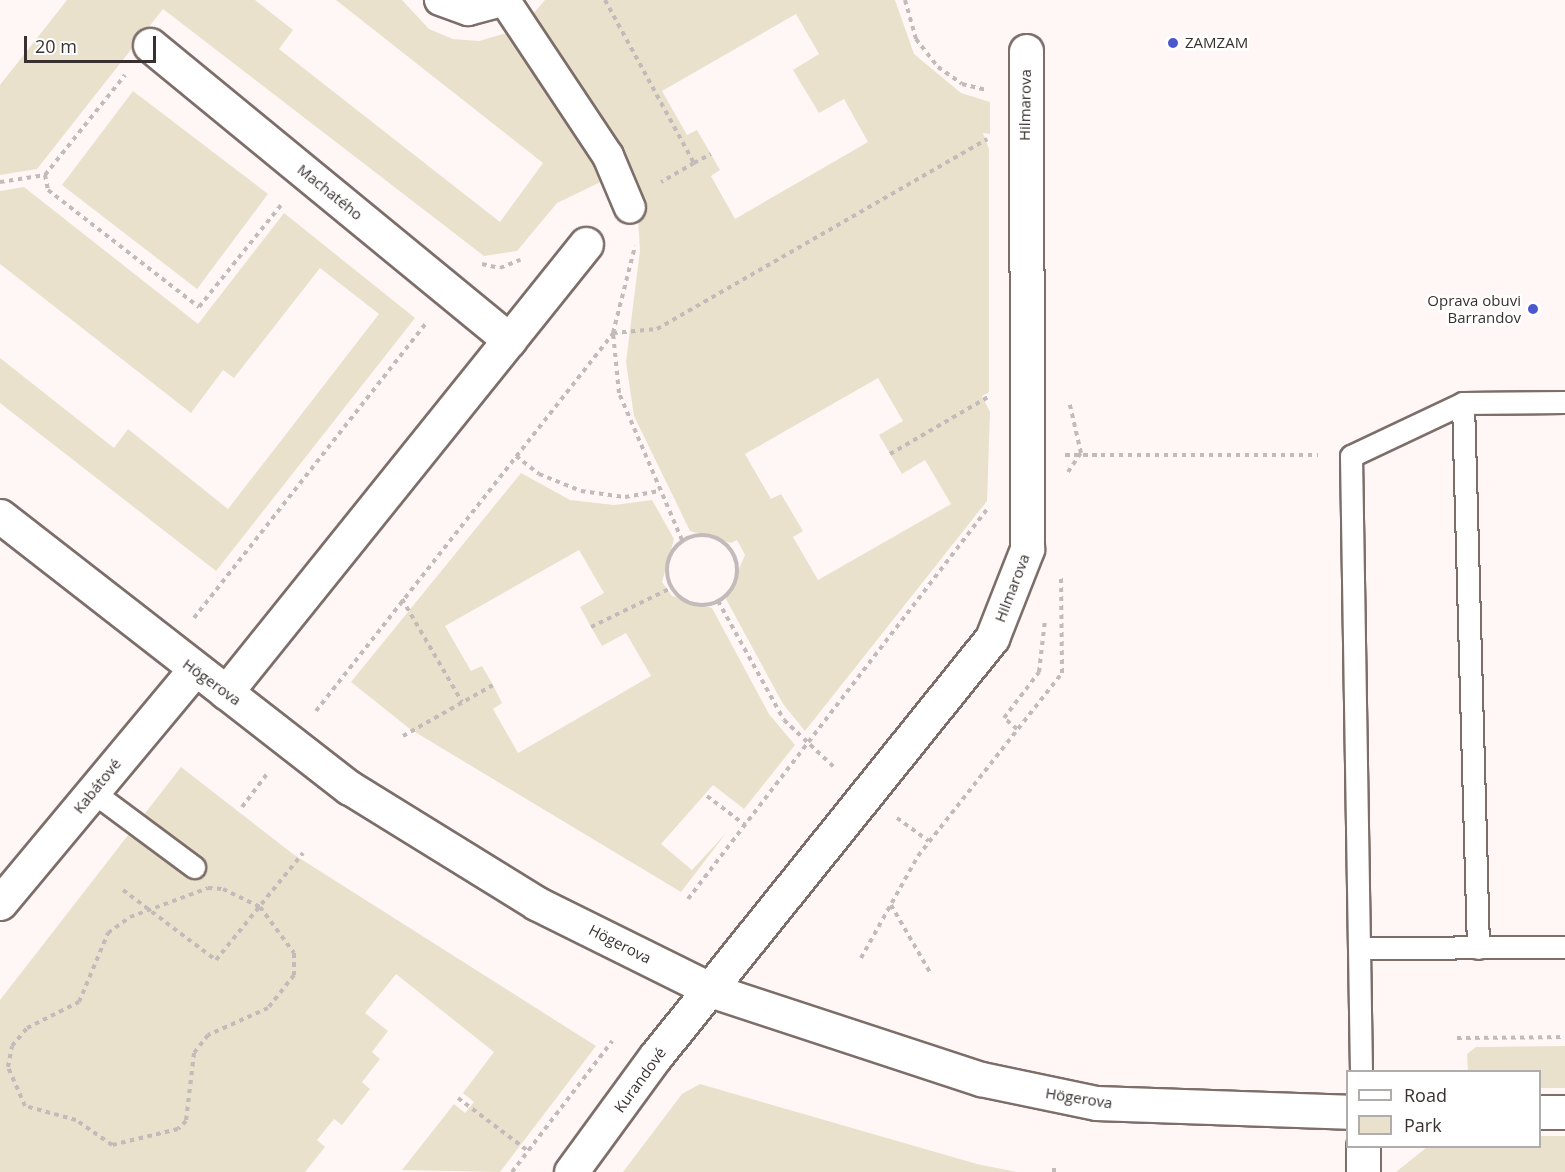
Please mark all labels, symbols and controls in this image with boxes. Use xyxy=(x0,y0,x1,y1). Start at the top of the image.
scale bar xyxy=(27,24,159,62)
text: 20 m xyxy=(35,34,77,58)
place label: ZAMZAM xyxy=(1185,34,1248,52)
marker: ZAMZAM xyxy=(1166,36,1180,50)
street label: Hilmarova xyxy=(1015,69,1035,141)
street label: Machatého xyxy=(294,160,366,224)
place label: Oprava obuvi Barrandov xyxy=(1427,291,1521,326)
marker: Oprava obuvi Barrandov xyxy=(1526,302,1540,316)
street label: Hilmarova xyxy=(991,551,1033,625)
street label: Högerova xyxy=(179,655,245,709)
street label: Kabátové xyxy=(69,755,125,817)
street label: Högerova xyxy=(586,921,654,967)
street label: Kurandové xyxy=(610,1044,670,1116)
legend xyxy=(1346,1070,1541,1148)
text: Road xyxy=(1404,1083,1447,1107)
street label: Högerova xyxy=(1044,1084,1114,1112)
text: Park xyxy=(1404,1113,1442,1137)

